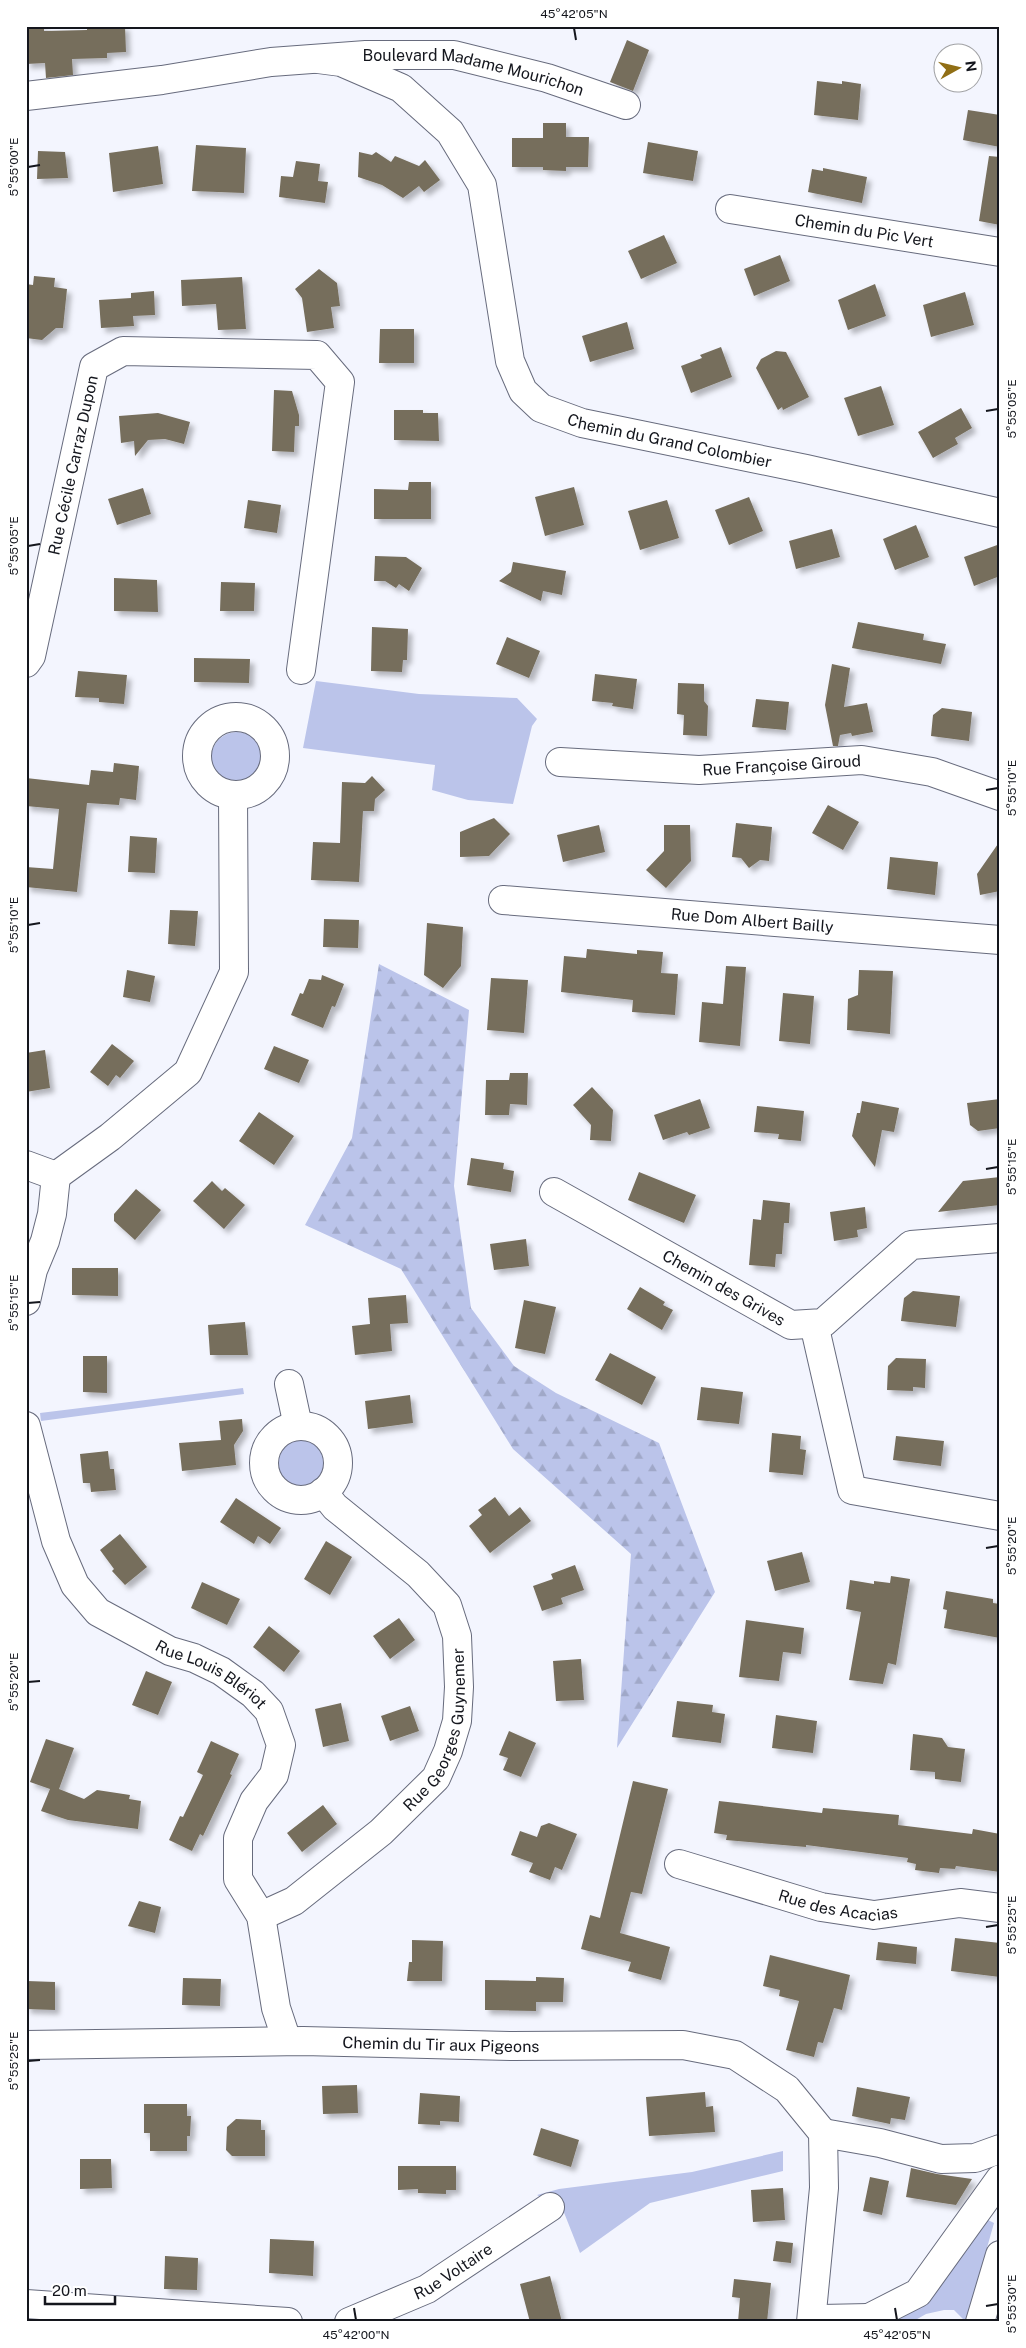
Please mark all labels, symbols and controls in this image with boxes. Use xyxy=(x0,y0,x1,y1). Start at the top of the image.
text: 45°42'05"N xyxy=(540,7,608,21)
north arrow xyxy=(934,42,984,92)
street label: Boulevard Madame Mourichon xyxy=(362,46,586,100)
text: N xyxy=(962,60,980,73)
text: 5°55'00"E xyxy=(7,138,21,196)
street label: Chemin du Pic Vert xyxy=(793,210,935,251)
street label: Rue Cécile Carraz Dupon xyxy=(44,373,102,557)
text: 5°55'05"E xyxy=(1005,379,1019,439)
street label: Chemin du Grand Colombier xyxy=(565,409,773,472)
text: 5°55'05"E xyxy=(7,516,21,576)
street label: Rue Françoise Giroud xyxy=(702,751,862,780)
text: 5°55'10"E xyxy=(1005,760,1019,816)
text: 5°55'10"E xyxy=(7,897,21,953)
street label: Rue Dom Albert Bailly xyxy=(670,905,835,937)
text: 5°55'15"E xyxy=(1005,1139,1019,1195)
street label: Chemin des Grives xyxy=(659,1246,789,1330)
text: 5°55'15"E xyxy=(7,1275,21,1331)
text: 5°55'20"E xyxy=(1005,1517,1019,1575)
street label: Rue Louis Blériot xyxy=(152,1636,271,1713)
street label: Rue Georges Guynemer xyxy=(399,1648,469,1815)
text: 5°55'20"E xyxy=(7,1653,21,1711)
street label: Rue des Acacias xyxy=(776,1886,899,1925)
text: 5°55'25"E xyxy=(1005,1896,1019,1954)
text: 5°55'25"E xyxy=(7,2032,21,2090)
street label: Chemin du Tir aux Pigeons xyxy=(342,2033,539,2056)
street label: Rue Voltaire xyxy=(411,2239,496,2304)
scale bar xyxy=(45,2273,115,2305)
text: 5°55'30"E xyxy=(1005,2275,1019,2333)
text: 20 m xyxy=(52,2282,87,2299)
text: 45°42'00"N xyxy=(322,2328,390,2342)
text: 45°42'05"N xyxy=(863,2328,931,2342)

